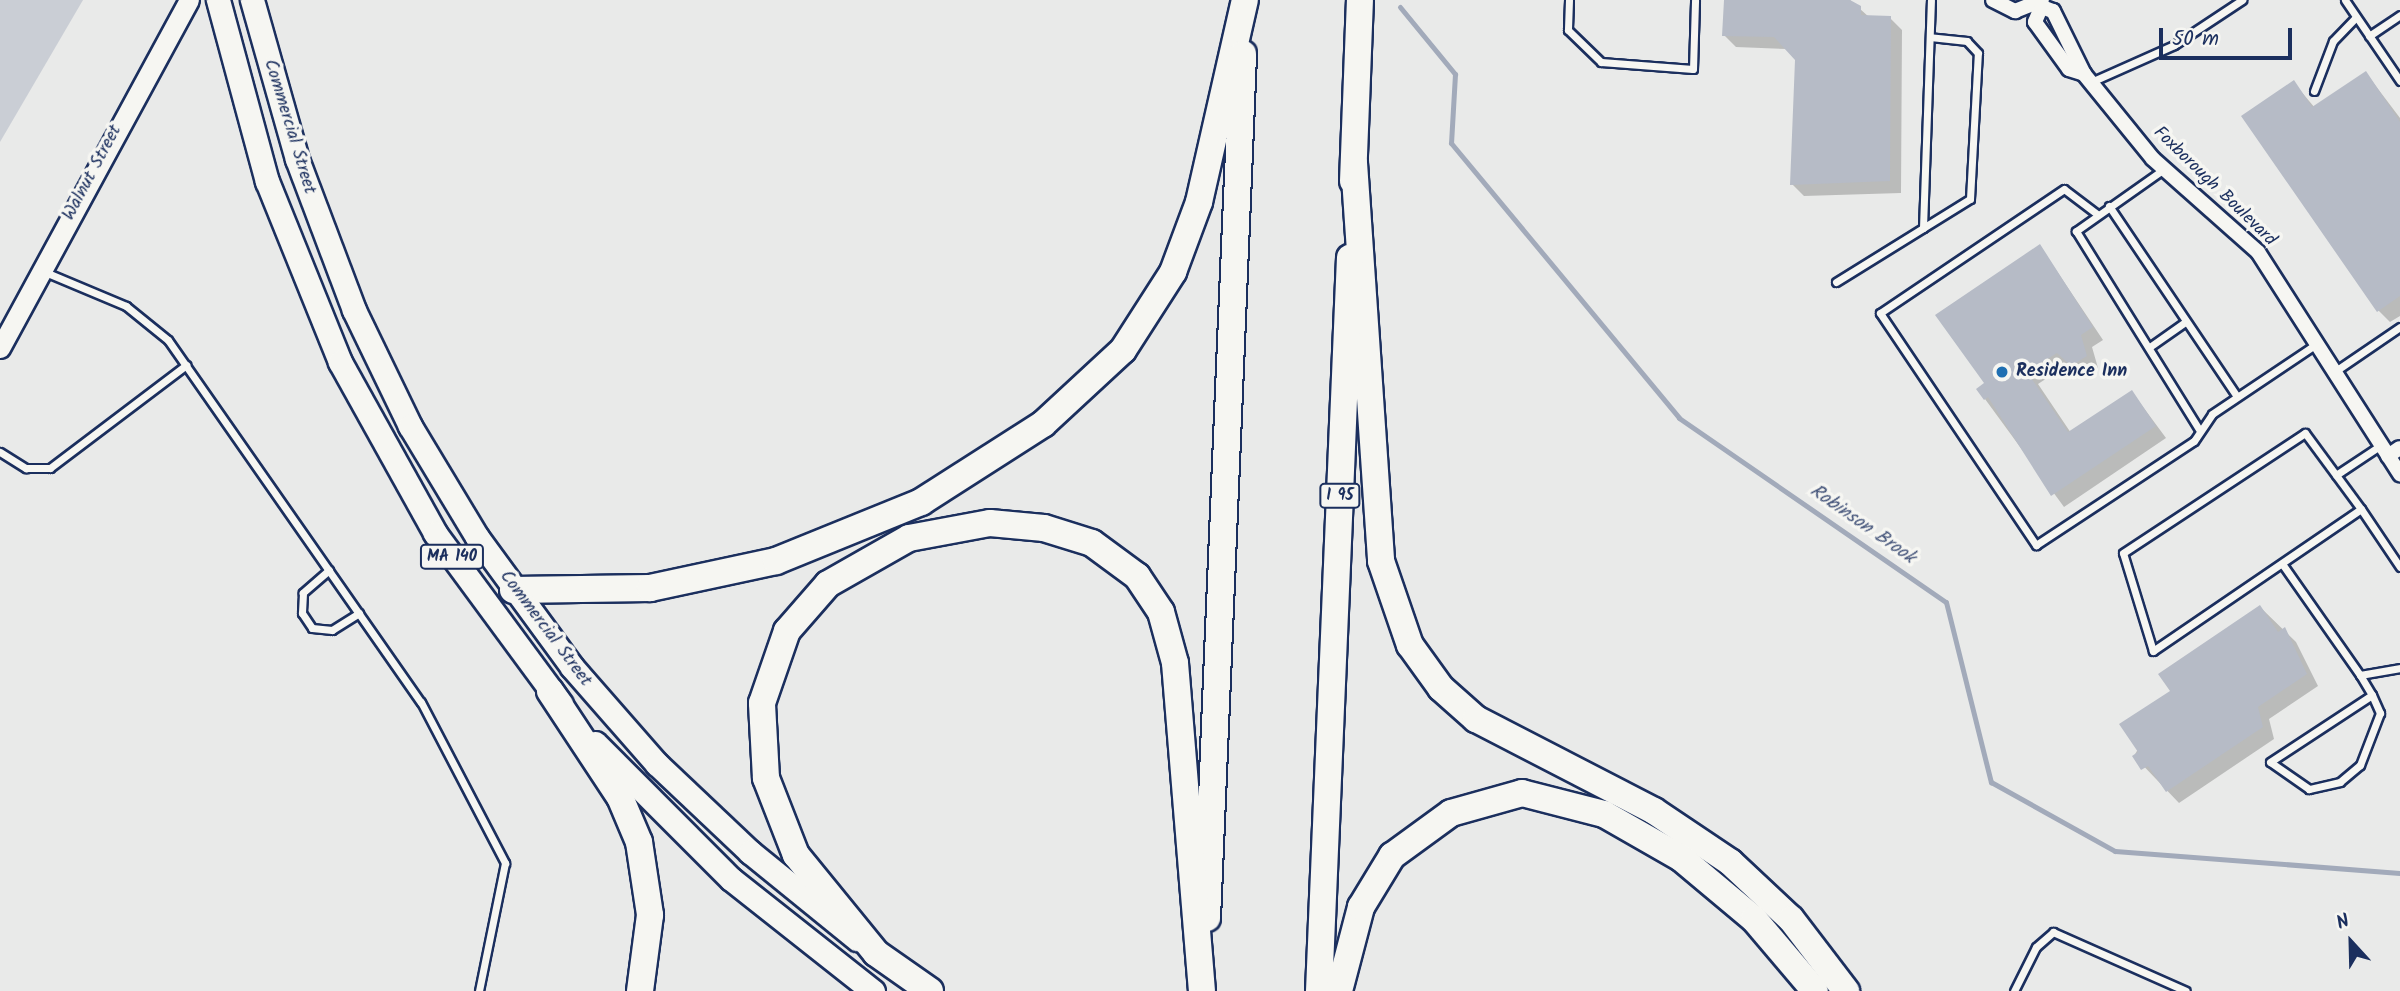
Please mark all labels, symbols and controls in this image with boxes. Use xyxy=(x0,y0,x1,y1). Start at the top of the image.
scale bar xyxy=(2162,14,2295,58)
text: 50 m xyxy=(2172,23,2219,56)
street label: Commercial Street xyxy=(258,57,320,197)
street label: Walnut Street xyxy=(59,122,127,224)
street label: Foxborough Boulevard xyxy=(2148,123,2280,251)
place label: Residence Inn xyxy=(2016,361,2127,383)
marker: Residence Inn xyxy=(1994,364,2010,380)
water label: Robinson Brook xyxy=(1805,480,1919,570)
road number: I 95 xyxy=(1319,484,1361,509)
road number: MA 140 xyxy=(419,544,485,570)
street label: Commercial Street xyxy=(494,567,596,691)
text: N xyxy=(2332,906,2354,939)
north arrow xyxy=(2316,907,2386,977)

